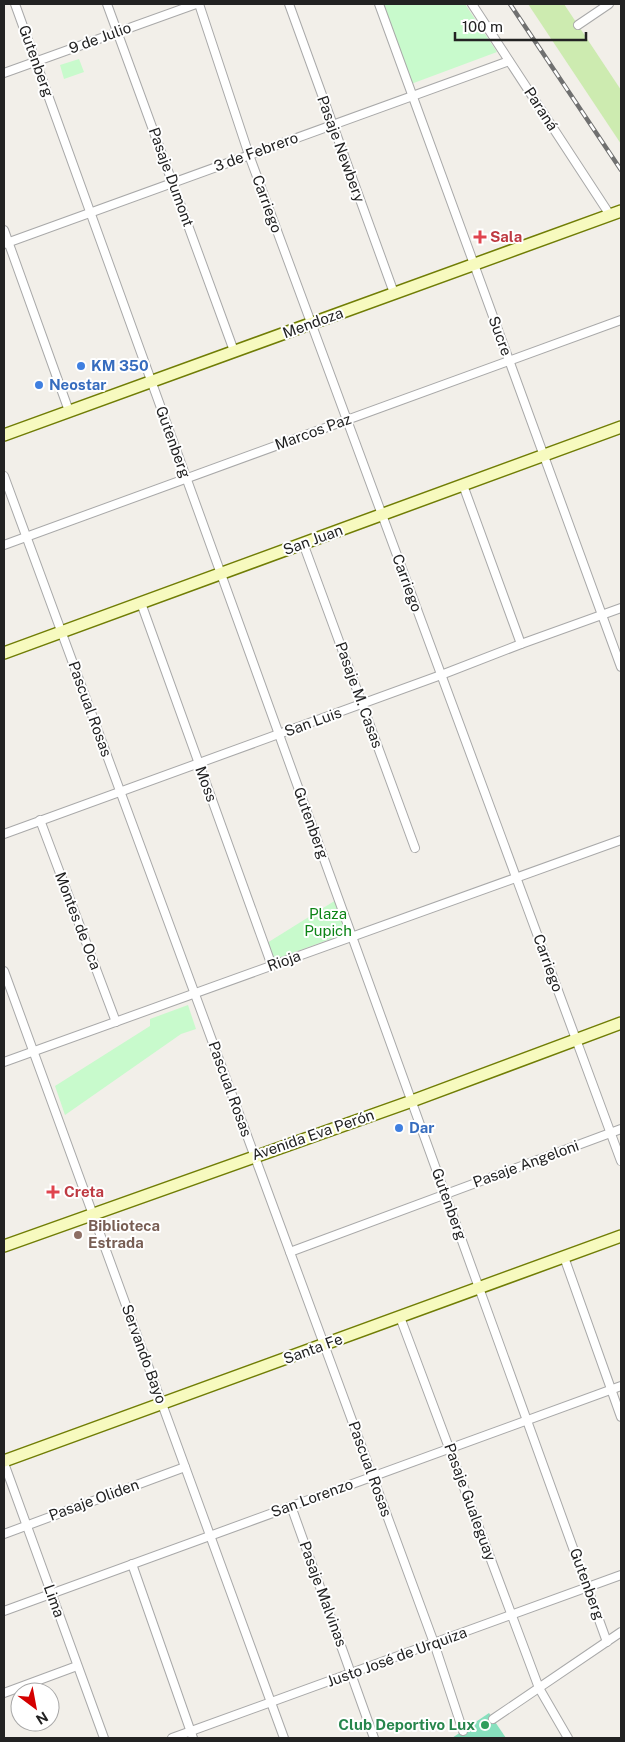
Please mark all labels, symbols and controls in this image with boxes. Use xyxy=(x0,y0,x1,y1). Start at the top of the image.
scale bar xyxy=(455,10,586,42)
street label: 9 de Julio xyxy=(66,18,133,57)
text: 100 m xyxy=(462,18,503,35)
street label: Gutenberg xyxy=(16,23,57,99)
street label: Paraná xyxy=(521,84,562,134)
street label: Pasaje Newbery xyxy=(314,93,369,205)
street label: Pasaje Dumont xyxy=(146,125,197,229)
street label: 3 de Febrero xyxy=(211,128,300,175)
street label: Carriego xyxy=(249,173,286,235)
place label: Sala xyxy=(490,228,522,245)
marker: Sala xyxy=(474,231,486,243)
street label: Mendoza xyxy=(280,304,345,341)
street label: Sucre xyxy=(485,314,515,358)
place label: KM 350 xyxy=(91,357,149,374)
marker: KM 350 xyxy=(75,360,87,372)
place label: Neostar xyxy=(49,376,107,393)
marker: Neostar xyxy=(33,379,45,391)
street label: Gutenberg xyxy=(153,404,194,480)
street label: Marcos Paz xyxy=(272,410,353,453)
street label: San Juan xyxy=(281,521,345,558)
street label: Carriego xyxy=(389,552,426,614)
street label: Pasaje M. Casas xyxy=(332,639,387,750)
street label: Pascual Rosas xyxy=(65,659,116,759)
street label: San Luis xyxy=(282,703,344,740)
street label: Moss xyxy=(192,764,221,804)
street label: Gutenberg xyxy=(291,785,332,861)
street label: Montes de Oca xyxy=(52,870,105,972)
park label: Plaza Pupich xyxy=(304,905,352,939)
street label: Carriego xyxy=(530,932,567,994)
street label: Rioja xyxy=(265,947,303,974)
street label: Pascual Rosas xyxy=(205,1039,256,1139)
street label: Avenida Eva Perón xyxy=(249,1106,376,1163)
place label: Dar xyxy=(409,1119,434,1136)
marker: Dar xyxy=(393,1122,405,1134)
street label: Pasaje Angeloni xyxy=(471,1136,581,1191)
street label: Gutenberg xyxy=(429,1166,470,1242)
place label: Creta xyxy=(64,1183,104,1200)
marker: Creta xyxy=(46,1185,60,1199)
place label: Biblioteca Estrada xyxy=(88,1217,160,1251)
marker: Biblioteca Estrada xyxy=(72,1229,84,1241)
street label: Servando Bayo xyxy=(119,1302,170,1406)
street label: Santa Fe xyxy=(281,1330,345,1367)
street label: Pascual Rosas xyxy=(345,1419,396,1519)
street label: Pasaje Gualeguay xyxy=(441,1441,500,1563)
street label: Pasaje Oliden xyxy=(46,1475,141,1524)
street label: San Lorenzo xyxy=(269,1475,355,1520)
street label: Pasaje Malvinas xyxy=(296,1539,350,1649)
street label: Gutenberg xyxy=(567,1546,608,1622)
street label: Lima xyxy=(41,1582,68,1620)
street label: Justo José de Urquiza xyxy=(325,1623,469,1690)
north arrow xyxy=(10,1682,60,1732)
text: N xyxy=(33,1708,51,1728)
place label: Club Deportivo Lux xyxy=(338,1716,475,1733)
marker: Club Deportivo Lux xyxy=(479,1719,491,1731)

